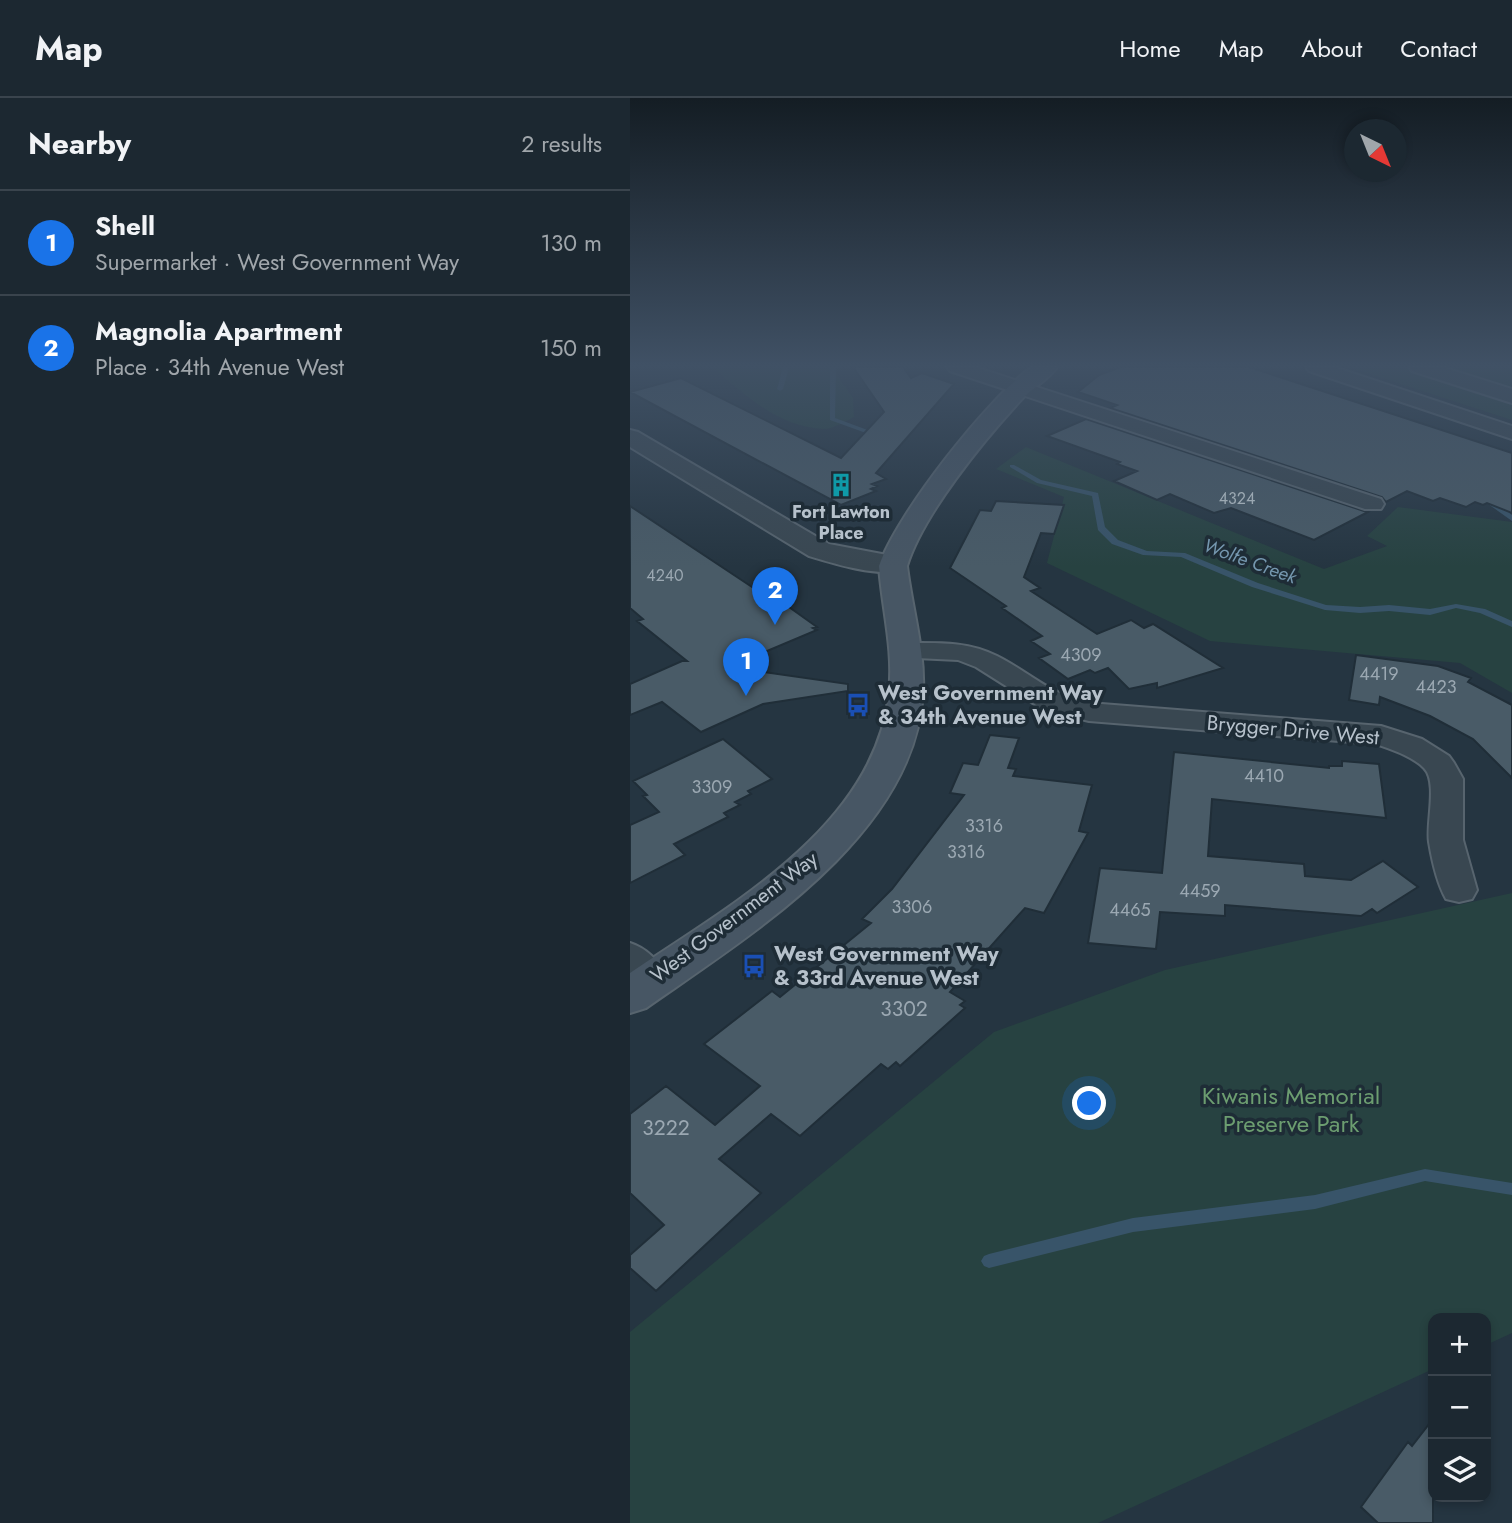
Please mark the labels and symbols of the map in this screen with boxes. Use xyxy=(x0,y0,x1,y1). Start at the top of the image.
north arrow xyxy=(1344,119,1407,182)
building icon: Fort Lawton Place xyxy=(827,471,855,499)
house number: 4324 xyxy=(1219,487,1255,510)
place label: Fort Lawton Place xyxy=(792,499,890,546)
water label: Wolfe Creek xyxy=(1200,532,1301,591)
house number: 4240 xyxy=(646,564,684,587)
pin: 2 xyxy=(752,567,798,625)
pin: 1 xyxy=(723,638,769,696)
house number: 4309 xyxy=(1060,642,1102,668)
house number: 4419 xyxy=(1359,661,1399,687)
house number: 4423 xyxy=(1415,674,1457,700)
place label: West Government Way & 34th Avenue West xyxy=(878,678,1104,732)
bus stop icon: West Government Way & 34th Avenue West xyxy=(844,691,872,719)
street label: Brygger Drive West xyxy=(1205,708,1381,752)
house number: 4410 xyxy=(1244,763,1284,789)
house number: 3309 xyxy=(692,774,732,800)
house number: 3316 xyxy=(965,813,1003,839)
house number: 3316 xyxy=(947,839,985,865)
street label: West Government Way xyxy=(644,844,825,990)
house number: 4459 xyxy=(1179,878,1221,904)
house number: 3306 xyxy=(892,894,932,920)
house number: 4465 xyxy=(1109,897,1151,923)
place label: West Government Way & 33rd Avenue West xyxy=(774,939,1000,993)
bus stop icon: West Government Way & 33rd Avenue West xyxy=(740,952,768,980)
house number: 3302 xyxy=(880,994,928,1024)
park label: Kiwanis Memorial Preserve Park xyxy=(1202,1078,1380,1141)
your location xyxy=(1072,1086,1106,1120)
house number: 3222 xyxy=(642,1113,690,1143)

